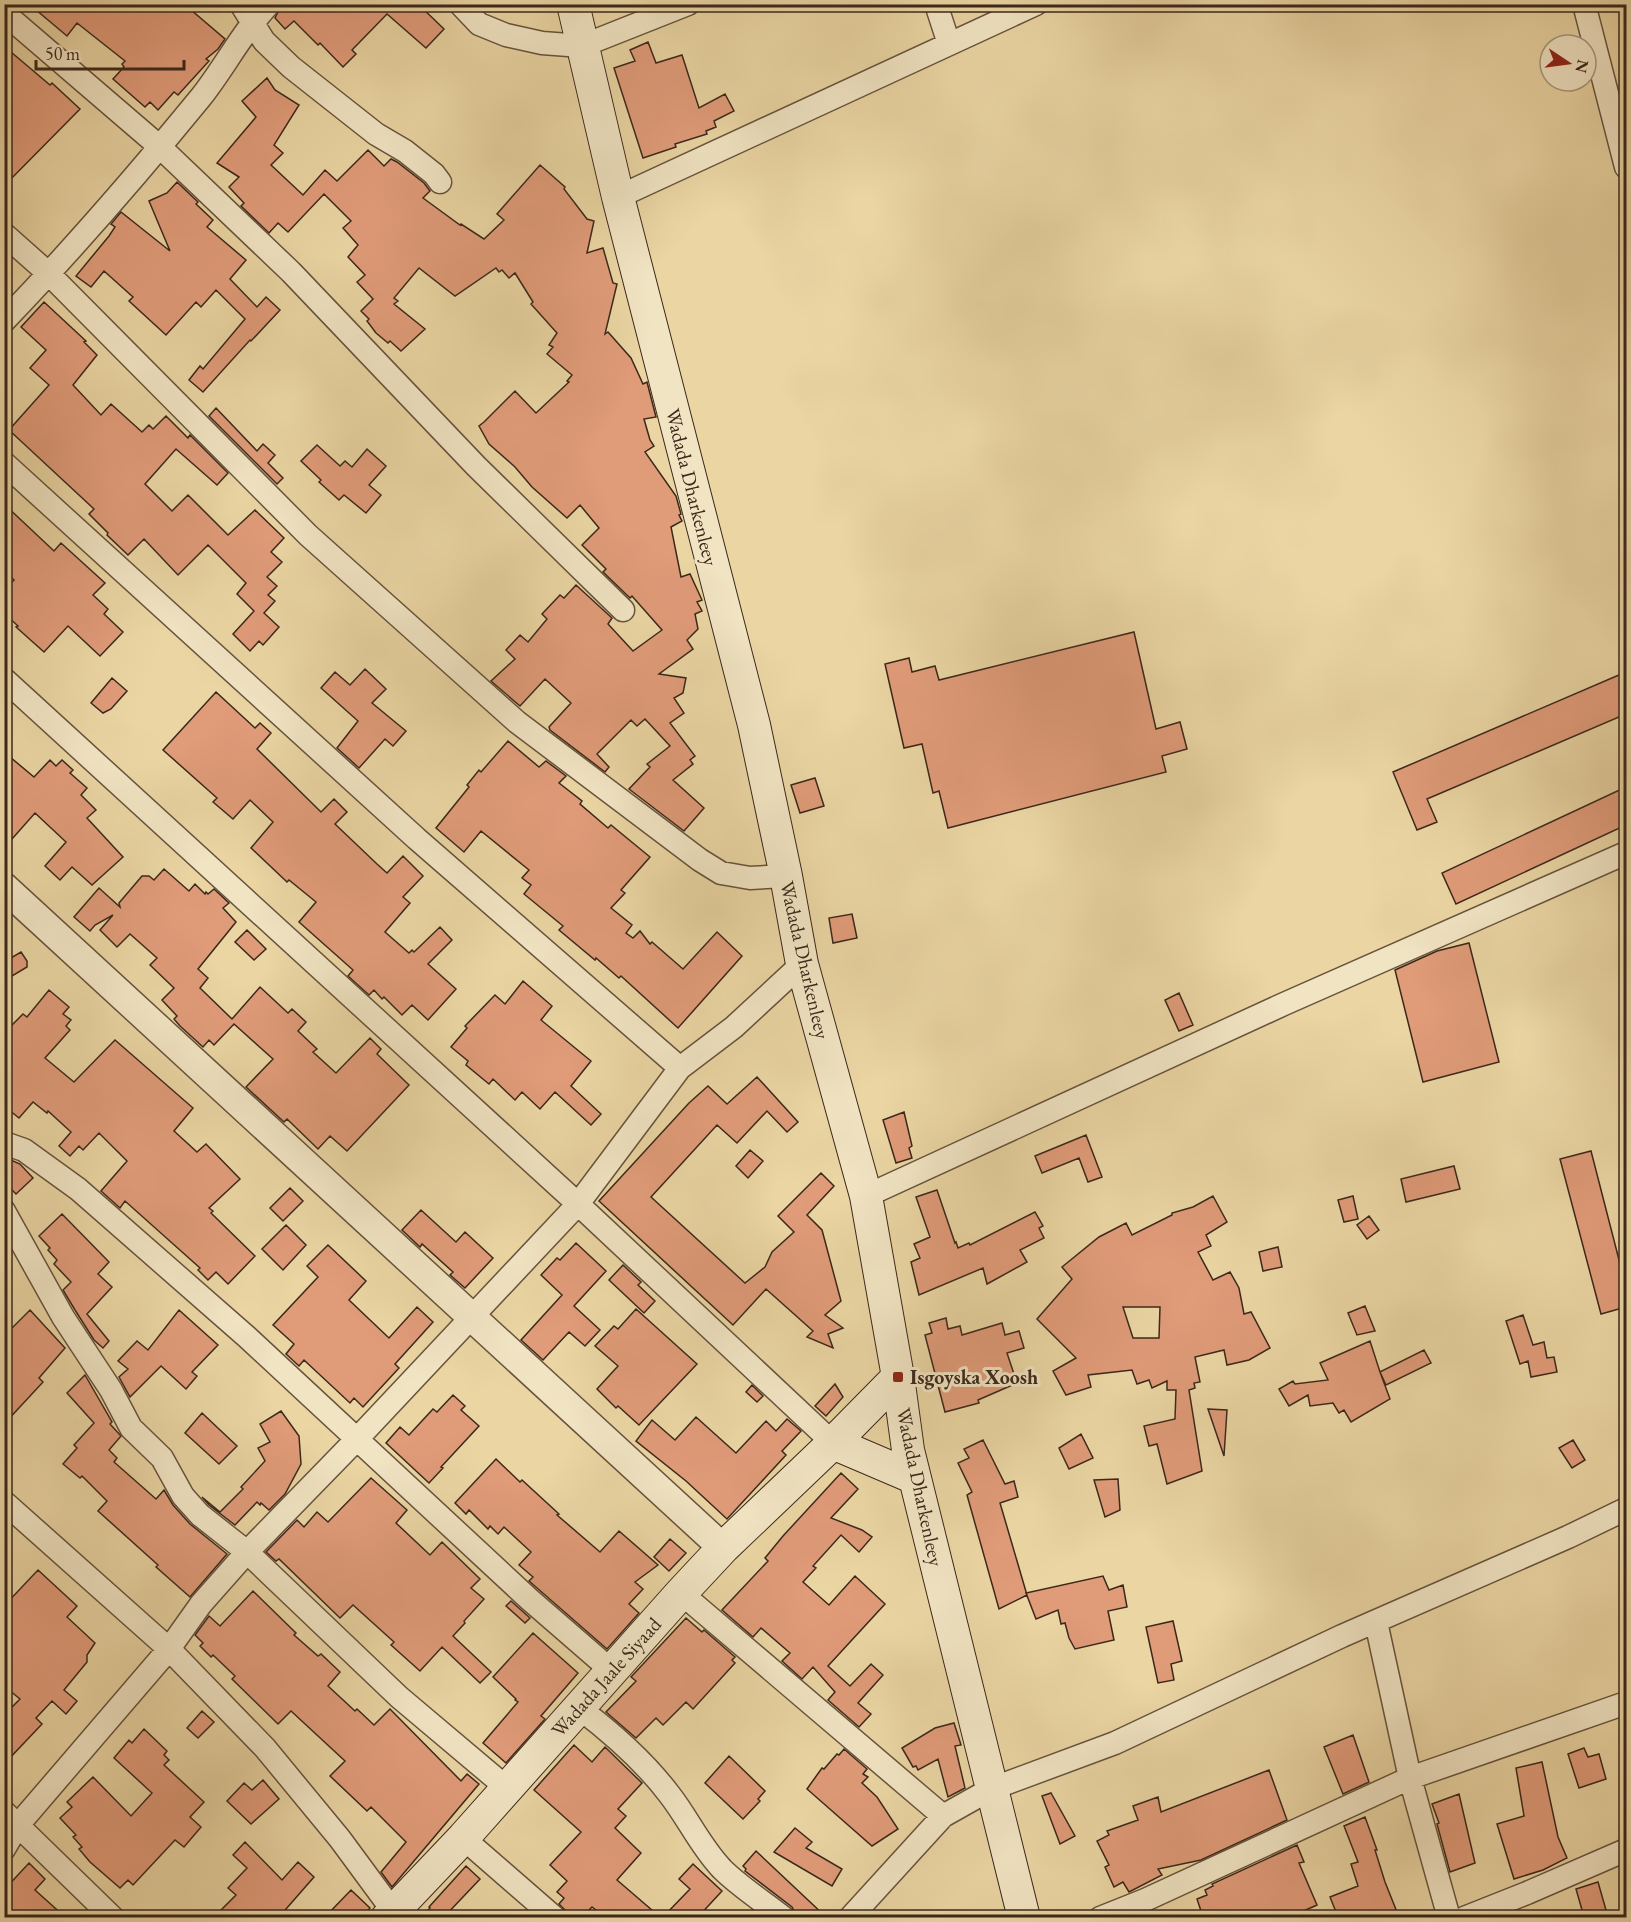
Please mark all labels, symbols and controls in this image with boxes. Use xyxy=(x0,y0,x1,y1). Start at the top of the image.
scale bar xyxy=(36,33,184,71)
north arrow xyxy=(1538,33,1598,93)
text: 50 m xyxy=(45,42,80,65)
text: N xyxy=(1570,58,1594,75)
street label: Wadada Dharkenleey xyxy=(660,406,724,569)
street label: Wadada Dharkenleey xyxy=(774,879,836,1042)
place label: Isgoyska Xoosh xyxy=(910,1364,1038,1390)
marker: Isgoyska Xoosh xyxy=(891,1370,905,1384)
street label: Wadada Dharkenleey xyxy=(891,1405,950,1569)
street label: Wadada Jaale Siyaad xyxy=(545,1611,667,1742)

